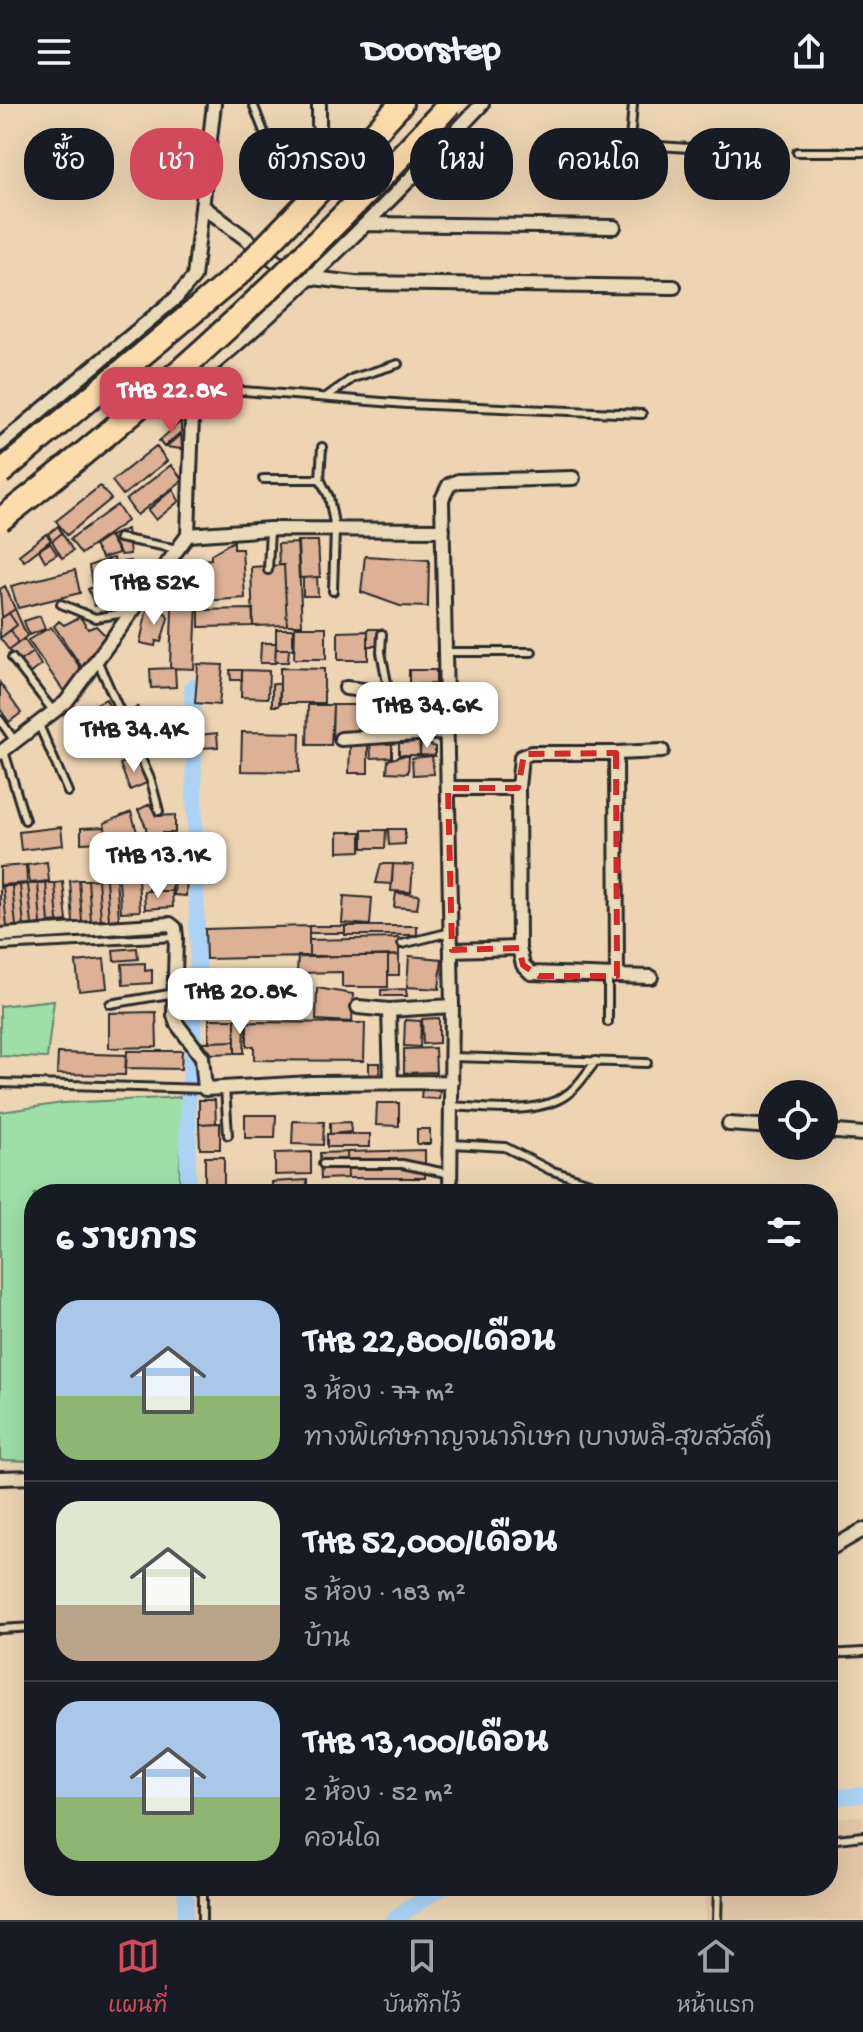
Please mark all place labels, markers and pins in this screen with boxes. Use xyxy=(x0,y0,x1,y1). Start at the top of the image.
pin: THB 22.8K xyxy=(79,367,263,435)
pin: THB 52K xyxy=(80,559,228,627)
pin: THB 34.6K xyxy=(335,682,519,750)
pin: THB 34.4K xyxy=(42,706,226,774)
pin: THB 13.1K xyxy=(66,832,250,900)
pin: THB 20.8K xyxy=(148,968,332,1036)

